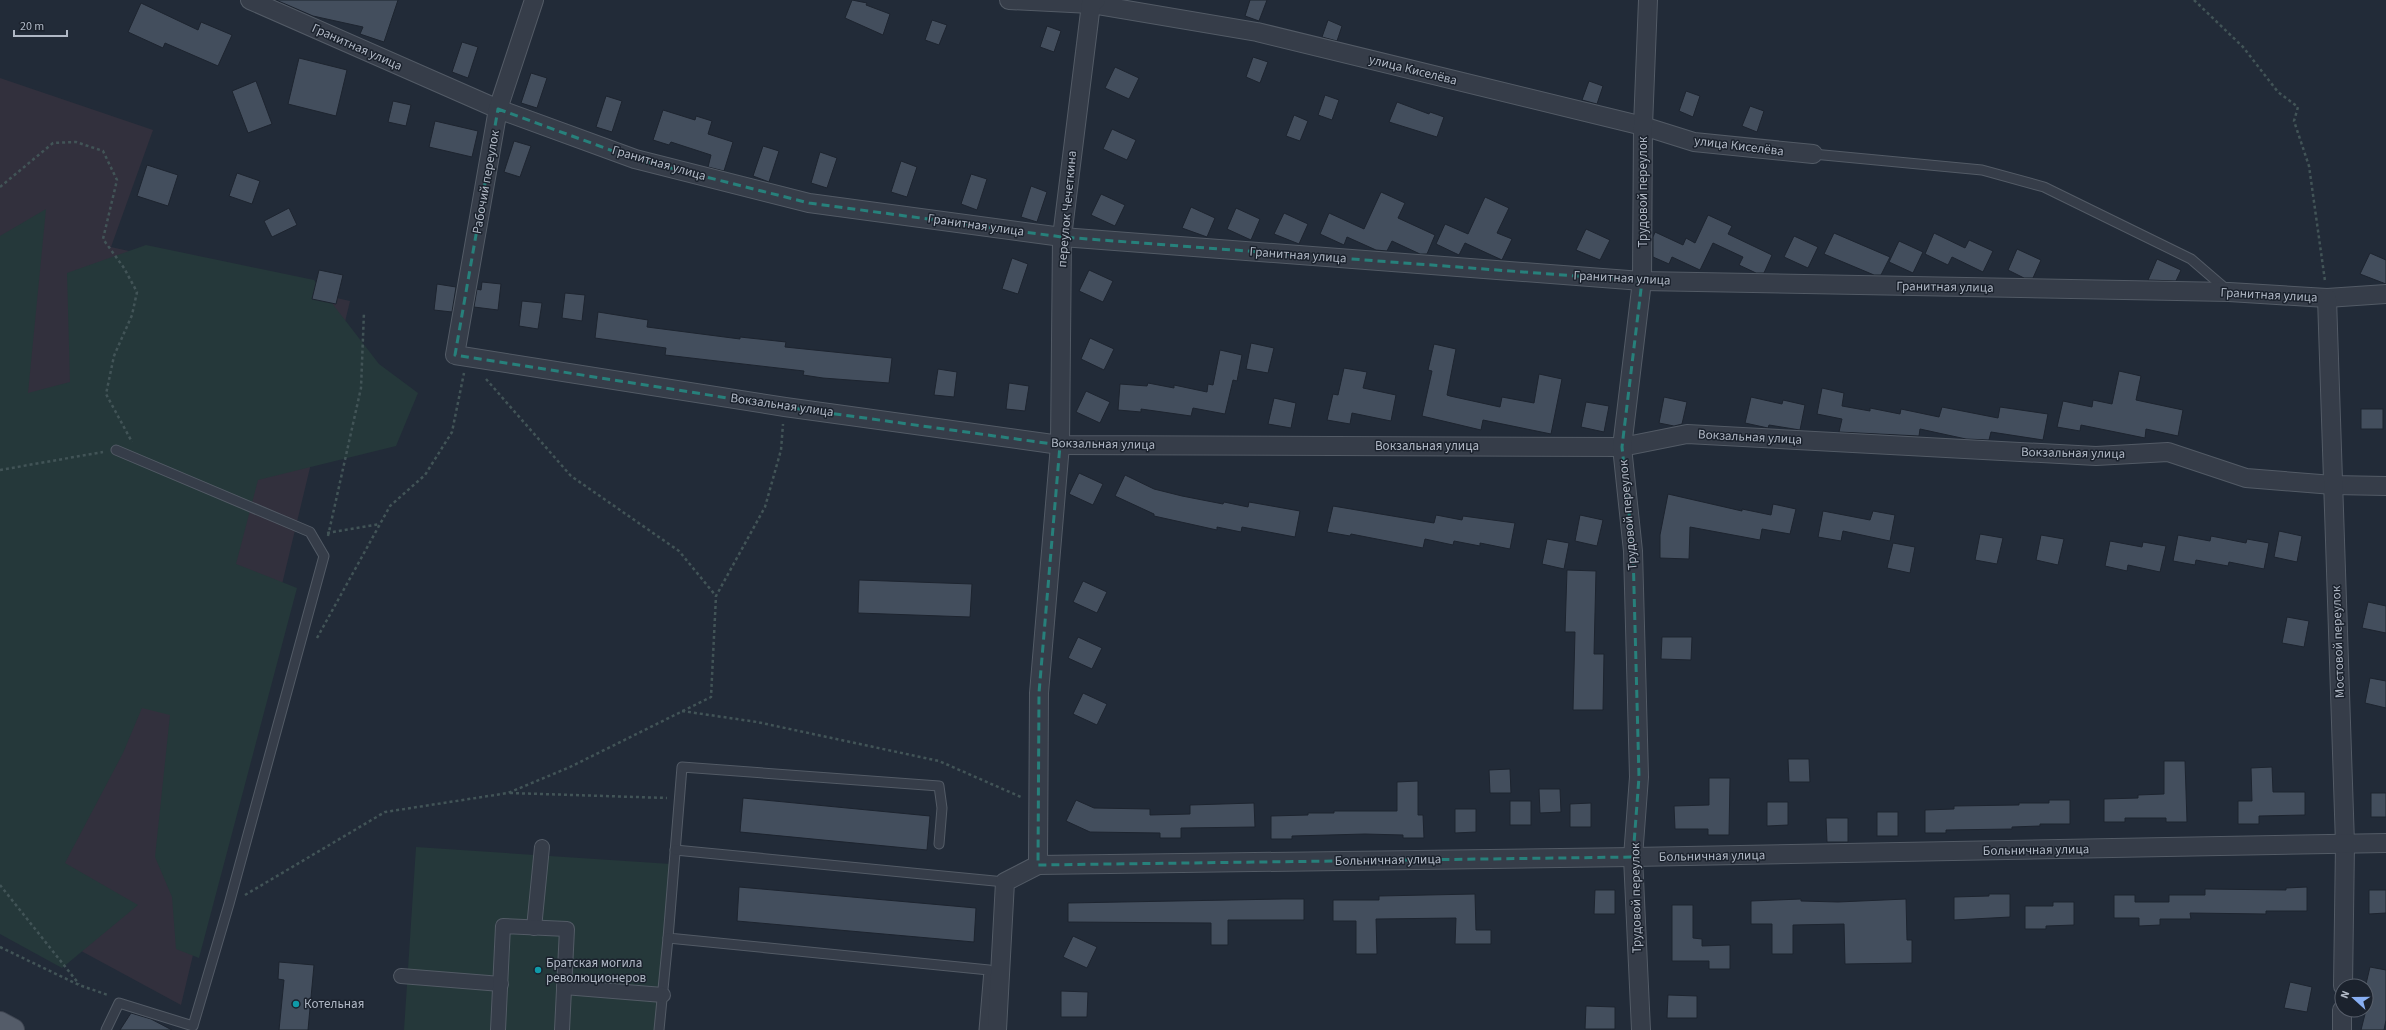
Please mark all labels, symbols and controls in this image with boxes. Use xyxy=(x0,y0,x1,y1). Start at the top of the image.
scale bar xyxy=(14,12,67,38)
text: 20 m xyxy=(20,18,44,35)
street label: Гранитная улица xyxy=(309,19,405,75)
street label: улица Киселёва xyxy=(1367,50,1459,90)
street label: Рабочий переулок xyxy=(468,128,504,235)
street label: улица Киселёва xyxy=(1693,132,1785,160)
street label: Трудовой переулок xyxy=(1634,136,1652,247)
street label: Гранитная улица xyxy=(610,141,708,185)
street label: переулок Чечеткина xyxy=(1053,150,1081,268)
street label: Гранитная улица xyxy=(927,209,1025,241)
street label: Гранитная улица xyxy=(1249,243,1347,267)
street label: Гранитная улица xyxy=(1573,266,1671,290)
street label: Гранитная улица xyxy=(1896,277,1994,297)
street label: Гранитная улица xyxy=(2220,283,2318,307)
street label: Вокзальная улица xyxy=(729,389,835,421)
street label: Вокзальная улица xyxy=(1698,425,1802,449)
street label: Вокзальная улица xyxy=(1051,434,1155,454)
street label: Вокзальная улица xyxy=(1375,437,1479,455)
street label: Вокзальная улица xyxy=(2021,443,2125,463)
street label: Трудовой переулок xyxy=(1614,458,1642,571)
street label: Мостовой переулок xyxy=(2327,585,2349,699)
street label: Больничная улица xyxy=(1983,840,2089,860)
street label: Трудовой переулок xyxy=(1626,842,1646,954)
street label: Больничная улица xyxy=(1659,846,1765,866)
street label: Больничная улица xyxy=(1335,850,1441,870)
place label: Братская могила революционеров xyxy=(546,954,646,987)
marker: Братская могила революционеров xyxy=(533,965,543,975)
north arrow xyxy=(2334,978,2374,1018)
text: N xyxy=(2337,988,2353,1001)
place label: Котельная xyxy=(304,995,364,1013)
marker: Котельная xyxy=(291,999,301,1009)

